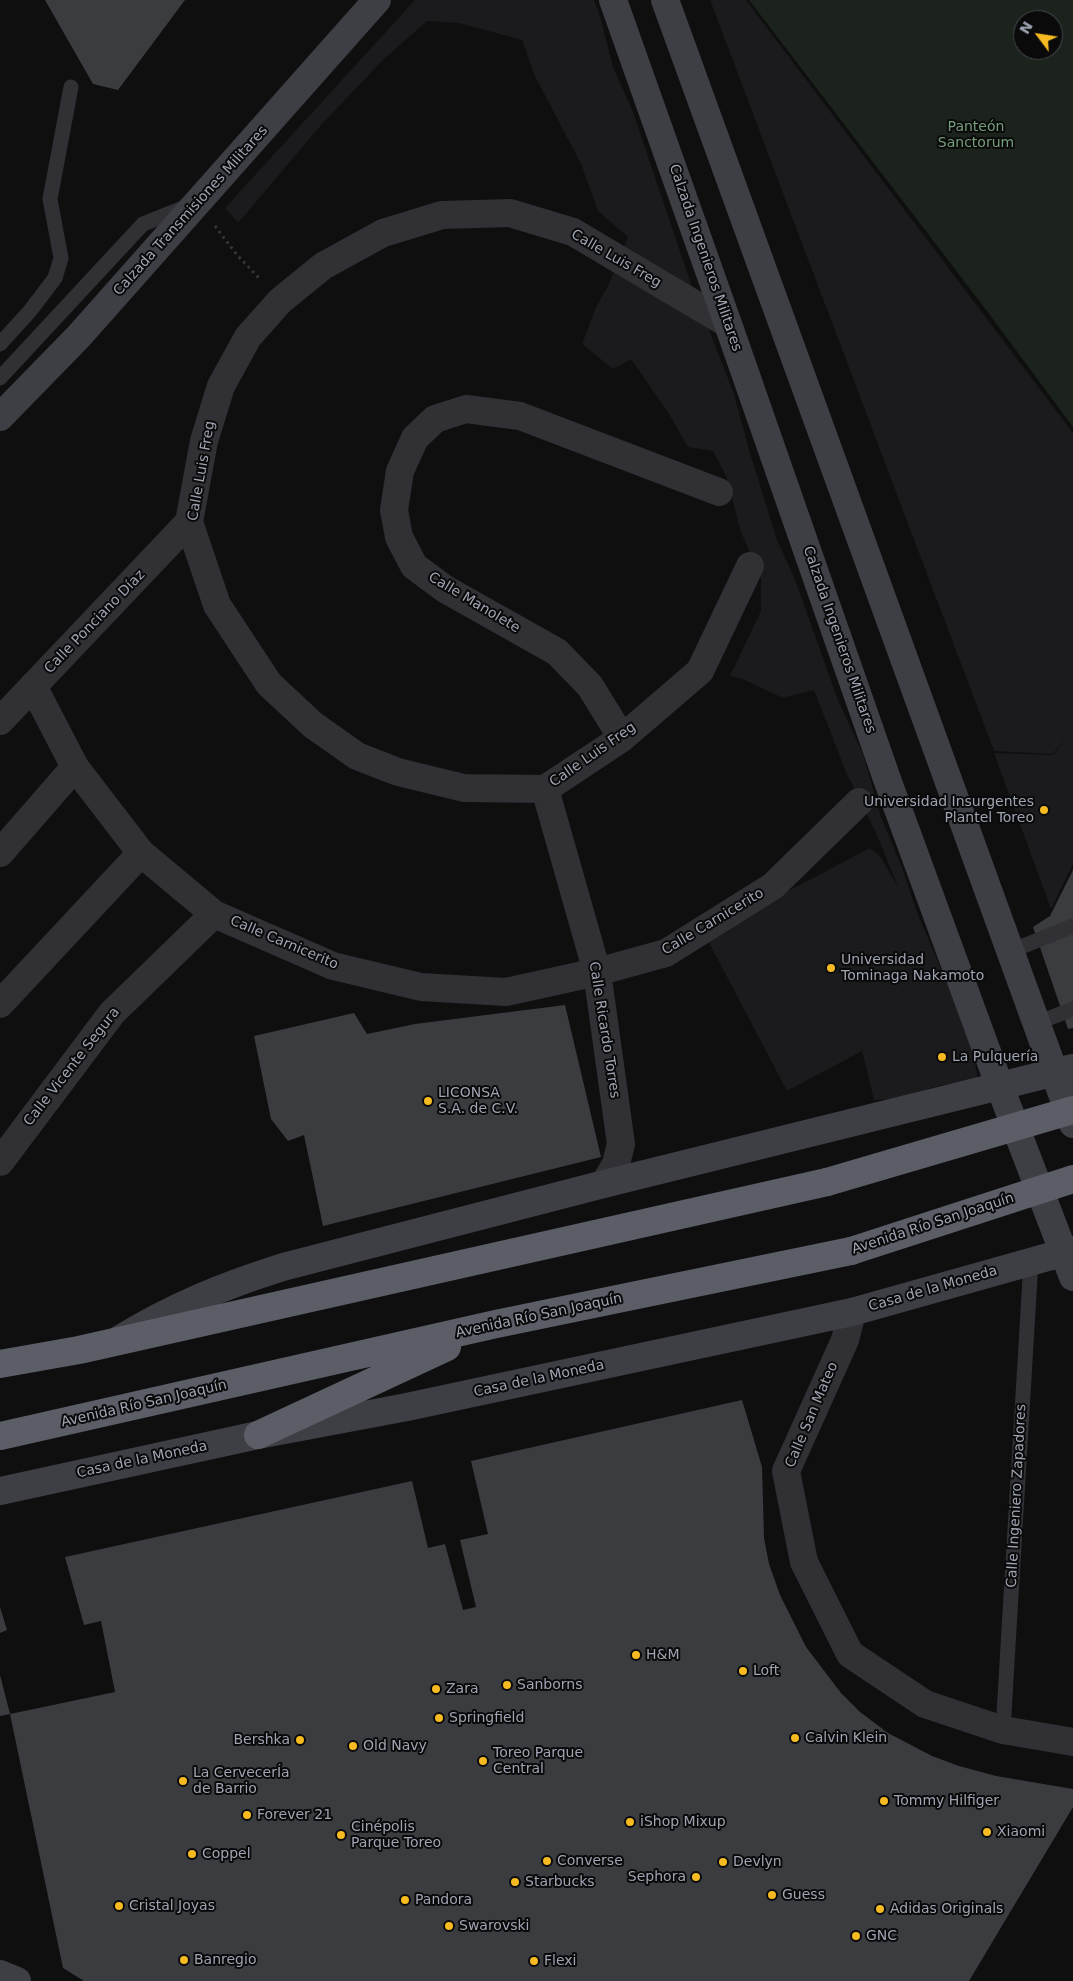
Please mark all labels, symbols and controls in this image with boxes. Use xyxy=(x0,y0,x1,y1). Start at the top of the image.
north arrow xyxy=(1013,10,1063,60)
text: N xyxy=(1016,19,1036,37)
park label: Panteón Sanctorum xyxy=(938,119,1014,152)
street label: Calzada Transmisiones Militares xyxy=(110,123,272,299)
street label: Calzada Ingenieros Militares xyxy=(665,162,745,354)
street label: Calle Luis Freg xyxy=(568,226,664,292)
street label: Calle Luis Freg xyxy=(185,420,219,522)
street label: Calzada Ingenieros Militares xyxy=(799,544,879,736)
street label: Calle Ponciano Díaz xyxy=(41,567,149,677)
street label: Calle Manolete xyxy=(425,569,523,637)
street label: Calle Luis Freg xyxy=(547,719,639,791)
place label: Universidad Insurgentes Plantel Toreo xyxy=(864,794,1034,826)
marker: Universidad Insurgentes Plantel Toreo xyxy=(1038,804,1050,816)
street label: Calle Carnicerito xyxy=(659,885,767,959)
street label: Calle Carnicerito xyxy=(227,913,341,973)
place label: Universidad Tominaga Nakamoto xyxy=(841,952,984,984)
street label: Calle Ricardo Torres xyxy=(585,960,623,1100)
marker: Universidad Tominaga Nakamoto xyxy=(825,962,837,974)
street label: Calle Vicente Segura xyxy=(21,1004,123,1130)
place label: La Pulquería xyxy=(952,1049,1038,1065)
marker: La Pulquería xyxy=(936,1051,948,1063)
place label: LICONSA S.A. de C.V. xyxy=(438,1085,518,1118)
marker: LICONSA S.A. de C.V. xyxy=(422,1095,434,1107)
street label: Avenida Río San Joaquín xyxy=(850,1190,1016,1258)
street label: Casa de la Moneda xyxy=(867,1263,999,1315)
street label: Avenida Río San Joaquín xyxy=(454,1290,624,1342)
street label: Casa de la Moneda xyxy=(472,1357,606,1401)
street label: Calle San Mateo xyxy=(782,1360,842,1470)
street label: Avenida Río San Joaquín xyxy=(60,1377,228,1431)
street label: Calle Ingeniero Zapadores xyxy=(1004,1404,1030,1588)
street label: Casa de la Moneda xyxy=(75,1438,209,1482)
place label: H&M xyxy=(646,1647,680,1663)
marker: H&M xyxy=(630,1649,642,1661)
place label: Loft xyxy=(753,1663,779,1679)
marker: Loft xyxy=(737,1665,749,1677)
place label: Sanborns xyxy=(517,1677,582,1693)
marker: Sanborns xyxy=(501,1679,513,1691)
place label: Zara xyxy=(446,1681,479,1697)
marker: Zara xyxy=(430,1683,442,1695)
place label: Springfield xyxy=(449,1710,524,1726)
marker: Springfield xyxy=(433,1712,445,1724)
place label: Calvin Klein xyxy=(805,1730,887,1746)
place label: Bershka xyxy=(233,1732,290,1748)
marker: Calvin Klein xyxy=(789,1732,801,1744)
marker: Bershka xyxy=(294,1734,306,1746)
place label: Old Navy xyxy=(363,1738,427,1754)
marker: Old Navy xyxy=(347,1740,359,1752)
place label: Toreo Parque Central xyxy=(493,1745,583,1778)
marker: Toreo Parque Central xyxy=(477,1755,489,1767)
place label: La CervecerÍa de Barrio xyxy=(193,1765,290,1798)
marker: La CervecerÍa de Barrio xyxy=(177,1775,189,1787)
place label: Tommy Hilfiger xyxy=(894,1793,999,1809)
marker: Tommy Hilfiger xyxy=(878,1795,890,1807)
place label: Forever 21 xyxy=(257,1807,332,1823)
marker: Forever 21 xyxy=(241,1809,253,1821)
place label: iShop Mixup xyxy=(640,1814,726,1830)
marker: iShop Mixup xyxy=(624,1816,636,1828)
place label: Cinépolis Parque Toreo xyxy=(351,1819,441,1851)
place label: Xiaomi xyxy=(997,1824,1045,1840)
marker: Xiaomi xyxy=(981,1826,993,1838)
marker: Cinépolis Parque Toreo xyxy=(335,1829,347,1841)
place label: Coppel xyxy=(202,1846,251,1862)
marker: Coppel xyxy=(186,1848,198,1860)
place label: Converse xyxy=(557,1853,623,1869)
place label: Devlyn xyxy=(733,1854,782,1870)
marker: Converse xyxy=(541,1855,553,1867)
marker: Devlyn xyxy=(717,1856,729,1868)
place label: Sephora xyxy=(628,1869,686,1885)
marker: Sephora xyxy=(690,1871,702,1883)
place label: Starbucks xyxy=(525,1874,595,1890)
marker: Starbucks xyxy=(509,1876,521,1888)
place label: Guess xyxy=(782,1887,825,1903)
marker: Guess xyxy=(766,1889,778,1901)
place label: Pandora xyxy=(415,1892,472,1908)
marker: Pandora xyxy=(399,1894,411,1906)
place label: Cristal Joyas xyxy=(129,1898,215,1914)
marker: Cristal Joyas xyxy=(113,1900,125,1912)
place label: Adidas Originals xyxy=(890,1901,1003,1917)
marker: Adidas Originals xyxy=(874,1903,886,1915)
place label: Swarovski xyxy=(459,1918,530,1934)
marker: Swarovski xyxy=(443,1920,455,1932)
place label: GNC xyxy=(866,1928,897,1944)
marker: GNC xyxy=(850,1930,862,1942)
place label: Banregio xyxy=(194,1952,256,1968)
place label: Flexi xyxy=(544,1953,576,1969)
marker: Banregio xyxy=(178,1954,190,1966)
marker: Flexi xyxy=(528,1955,540,1967)

